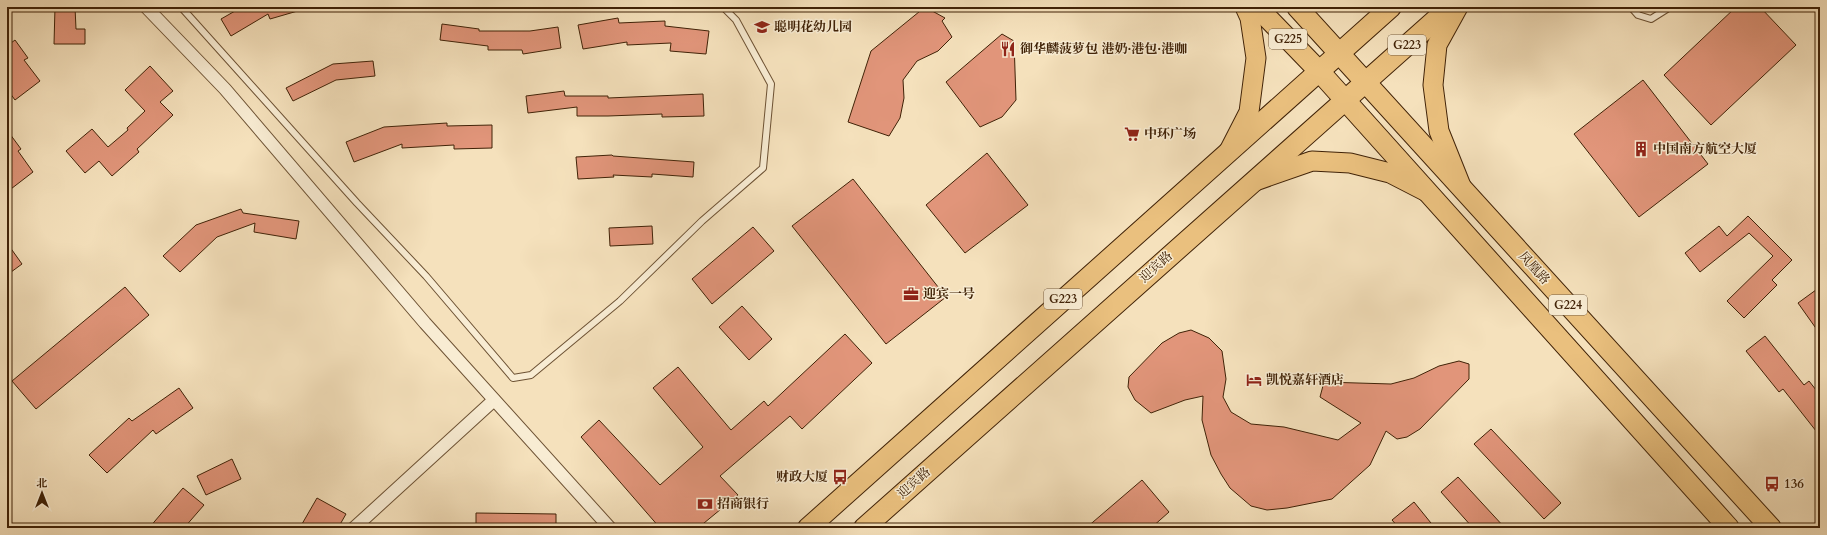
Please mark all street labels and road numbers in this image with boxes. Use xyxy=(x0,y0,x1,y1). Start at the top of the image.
road number: G225 xyxy=(1269,29,1307,49)
road number: G223 xyxy=(1388,35,1426,55)
street label: 迎宾路 xyxy=(1135,247,1177,287)
street label: 凤凰路 xyxy=(1514,247,1554,289)
road number: G223 xyxy=(1044,289,1082,309)
road number: G224 xyxy=(1549,295,1587,315)
street label: 迎宾路 xyxy=(893,463,935,503)

